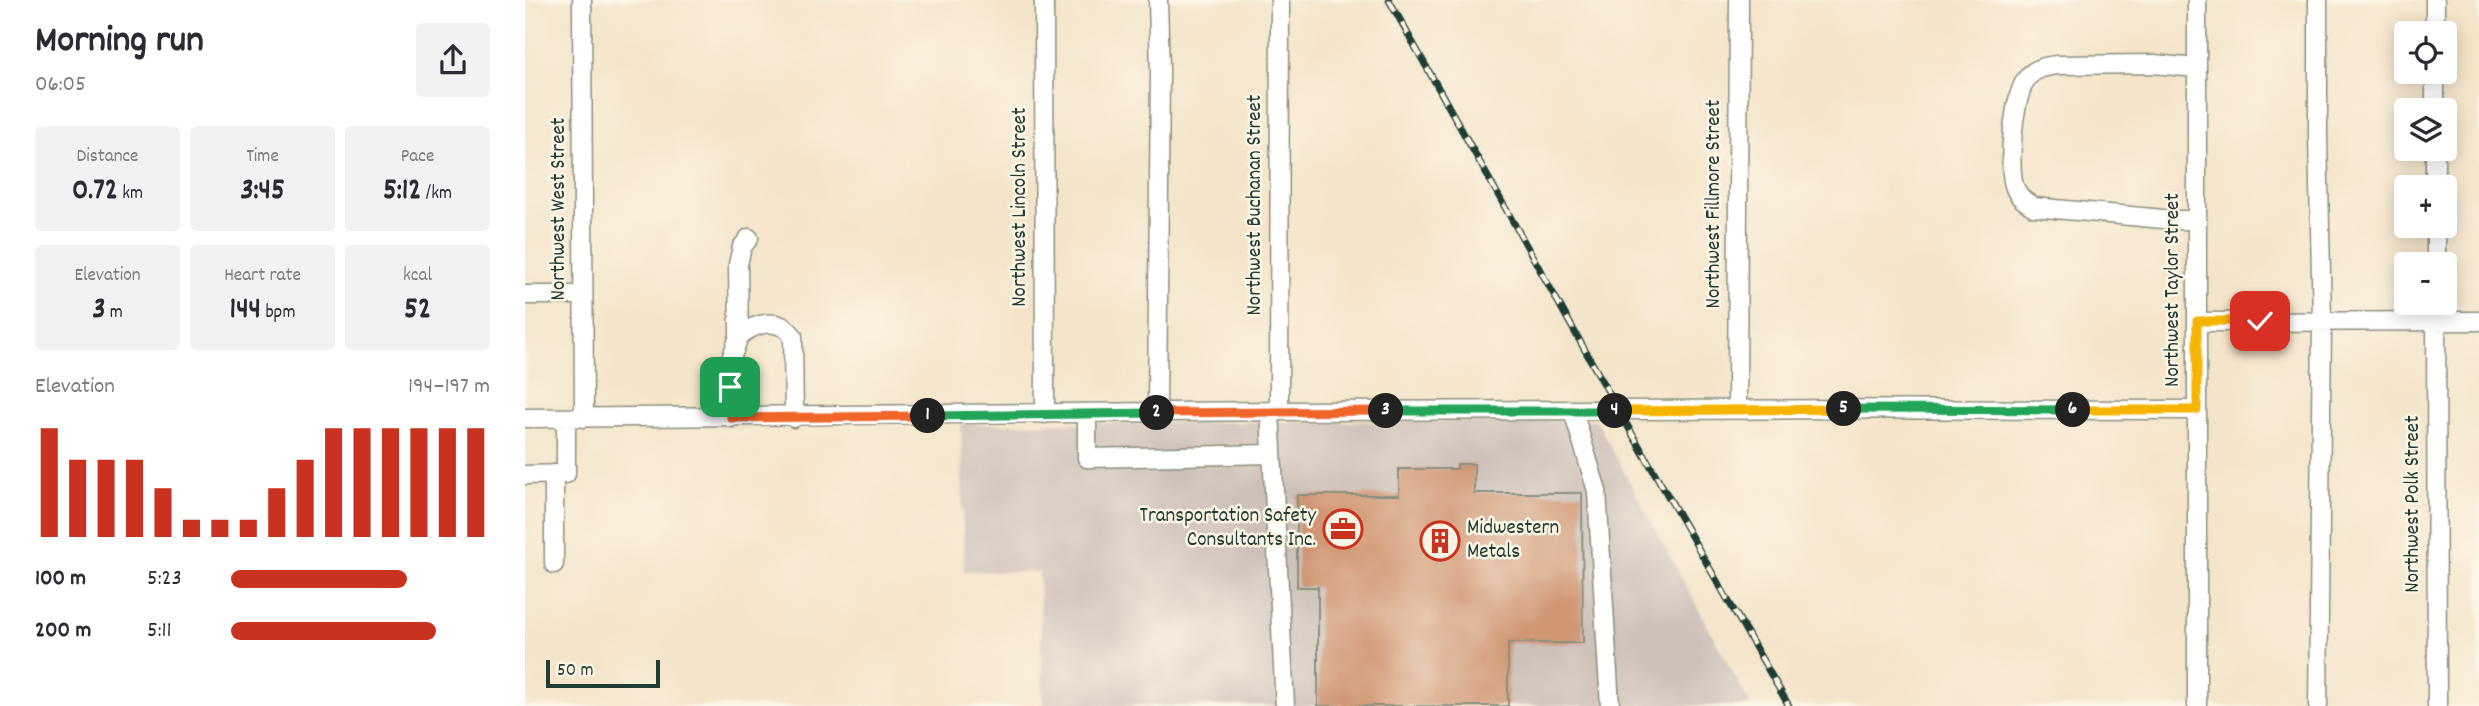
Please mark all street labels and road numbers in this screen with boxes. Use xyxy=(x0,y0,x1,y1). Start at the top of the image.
street label: Northwest Buchanan Street xyxy=(1241,94,1271,316)
street label: Northwest Fillmore Street xyxy=(1700,99,1730,308)
street label: Northwest Lincoln Street xyxy=(1006,107,1036,307)
street label: Northwest West Street xyxy=(545,117,575,300)
street label: Northwest Taylor Street xyxy=(2159,193,2189,387)
street label: Northwest Polk Street xyxy=(2399,415,2429,593)

